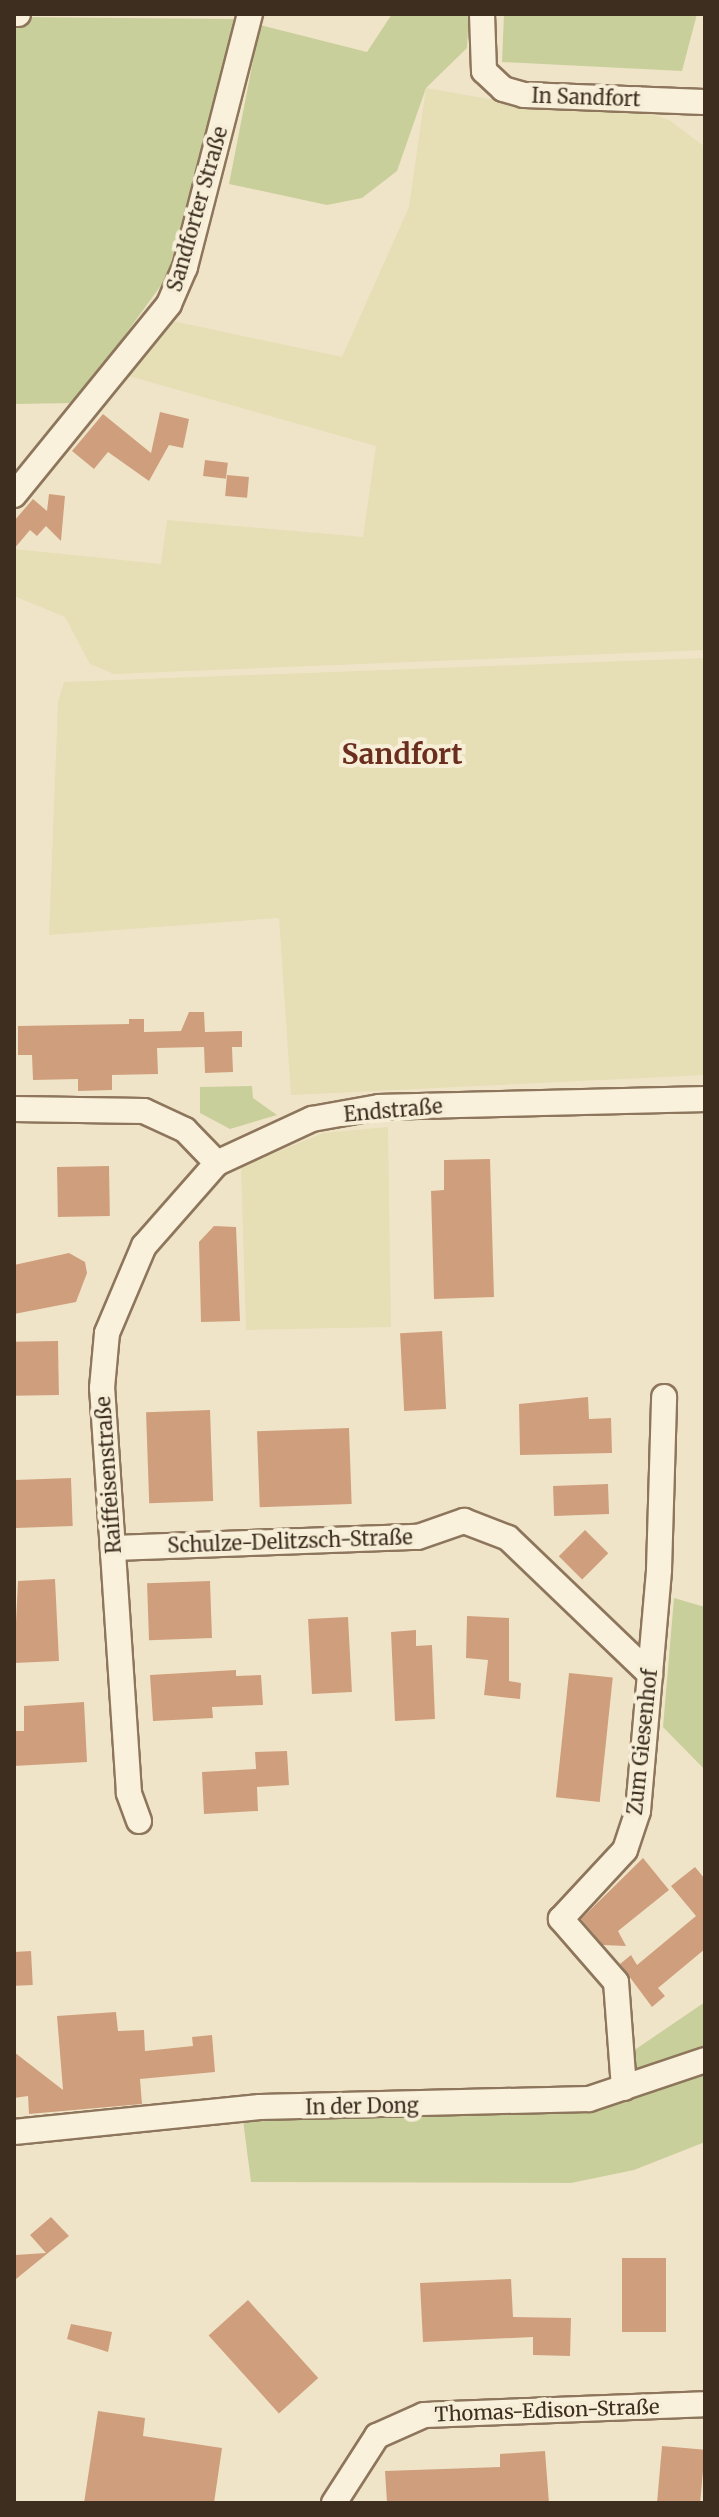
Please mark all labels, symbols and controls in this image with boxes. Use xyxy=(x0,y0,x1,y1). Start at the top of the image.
street label: In Sandfort xyxy=(531,83,641,111)
street label: Sandforter Straße xyxy=(162,124,232,294)
district label: Sandfort xyxy=(342,737,462,771)
street label: Endstraße xyxy=(343,1094,443,1126)
street label: Raiffeisenstraße xyxy=(91,1395,125,1555)
street label: Schulze-Delitzsch-Straße xyxy=(167,1525,413,1557)
street label: Zum Giesenhof xyxy=(622,1668,662,1816)
street label: In der Dong xyxy=(305,2093,419,2119)
street label: Thomas-Edison-Straße xyxy=(434,2394,660,2426)

